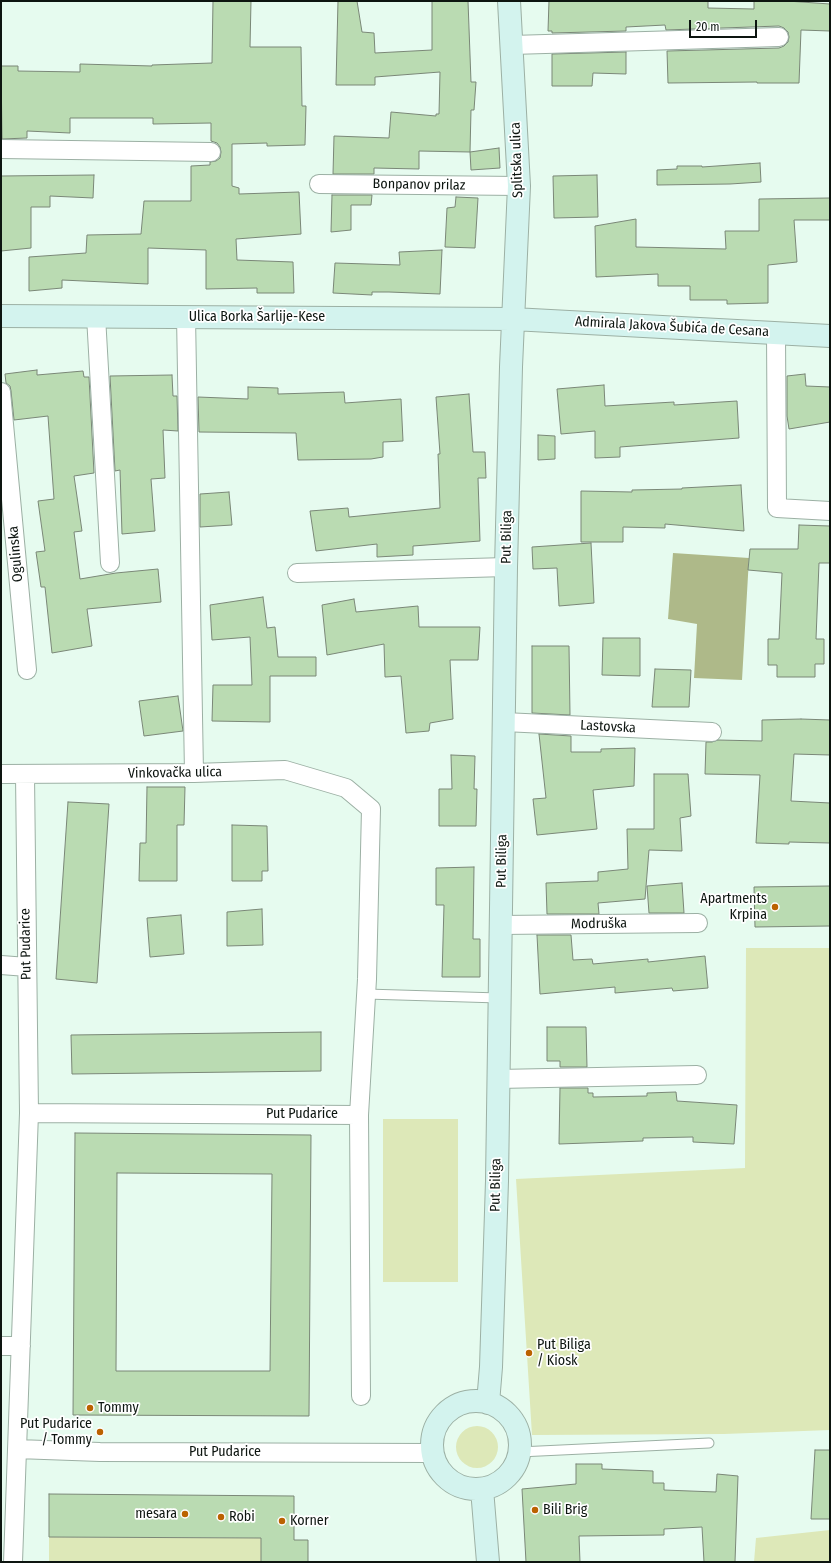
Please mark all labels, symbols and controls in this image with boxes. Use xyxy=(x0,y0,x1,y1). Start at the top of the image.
scale bar xyxy=(691,12,759,38)
text: 20 m xyxy=(696,20,720,34)
street label: Splitska ulica xyxy=(507,122,527,198)
street label: Bonpanov prilaz xyxy=(373,176,465,194)
street label: Ulica Borka Šarlije-Kese xyxy=(189,309,325,325)
street label: Admirala Jakova Šubića de Cesana xyxy=(575,314,769,340)
street label: Put Biliga xyxy=(498,510,516,564)
street label: Ogulinska xyxy=(5,525,27,583)
street label: Lastovska xyxy=(580,717,636,737)
street label: Vinkovačka ulica xyxy=(128,764,222,782)
street label: Put Biliga xyxy=(493,834,511,888)
place label: Apartments Krpina xyxy=(700,891,767,924)
marker: Apartments Krpina xyxy=(770,902,780,912)
street label: Put Pudarice xyxy=(17,908,35,980)
street label: Modruška xyxy=(571,915,627,933)
street label: Put Pudarice xyxy=(266,1106,338,1122)
street label: Put Biliga xyxy=(487,1158,505,1212)
place label: Put Biliga / Kiosk xyxy=(537,1337,591,1370)
marker: Put Biliga / Kiosk xyxy=(524,1348,534,1358)
place label: Tommy xyxy=(98,1400,139,1416)
marker: Tommy xyxy=(85,1403,95,1413)
place label: Put Pudarice / Tommy xyxy=(20,1416,92,1448)
marker: Put Pudarice / Tommy xyxy=(95,1427,105,1437)
street label: Put Pudarice xyxy=(189,1444,261,1460)
place label: Bili Brig xyxy=(543,1502,587,1518)
marker: Bili Brig xyxy=(530,1505,540,1515)
place label: mesara xyxy=(135,1506,177,1522)
marker: mesara xyxy=(180,1509,190,1519)
place label: Robi xyxy=(229,1509,255,1525)
marker: Robi xyxy=(216,1512,226,1522)
place label: Korner xyxy=(290,1513,329,1529)
marker: Korner xyxy=(277,1516,287,1526)

